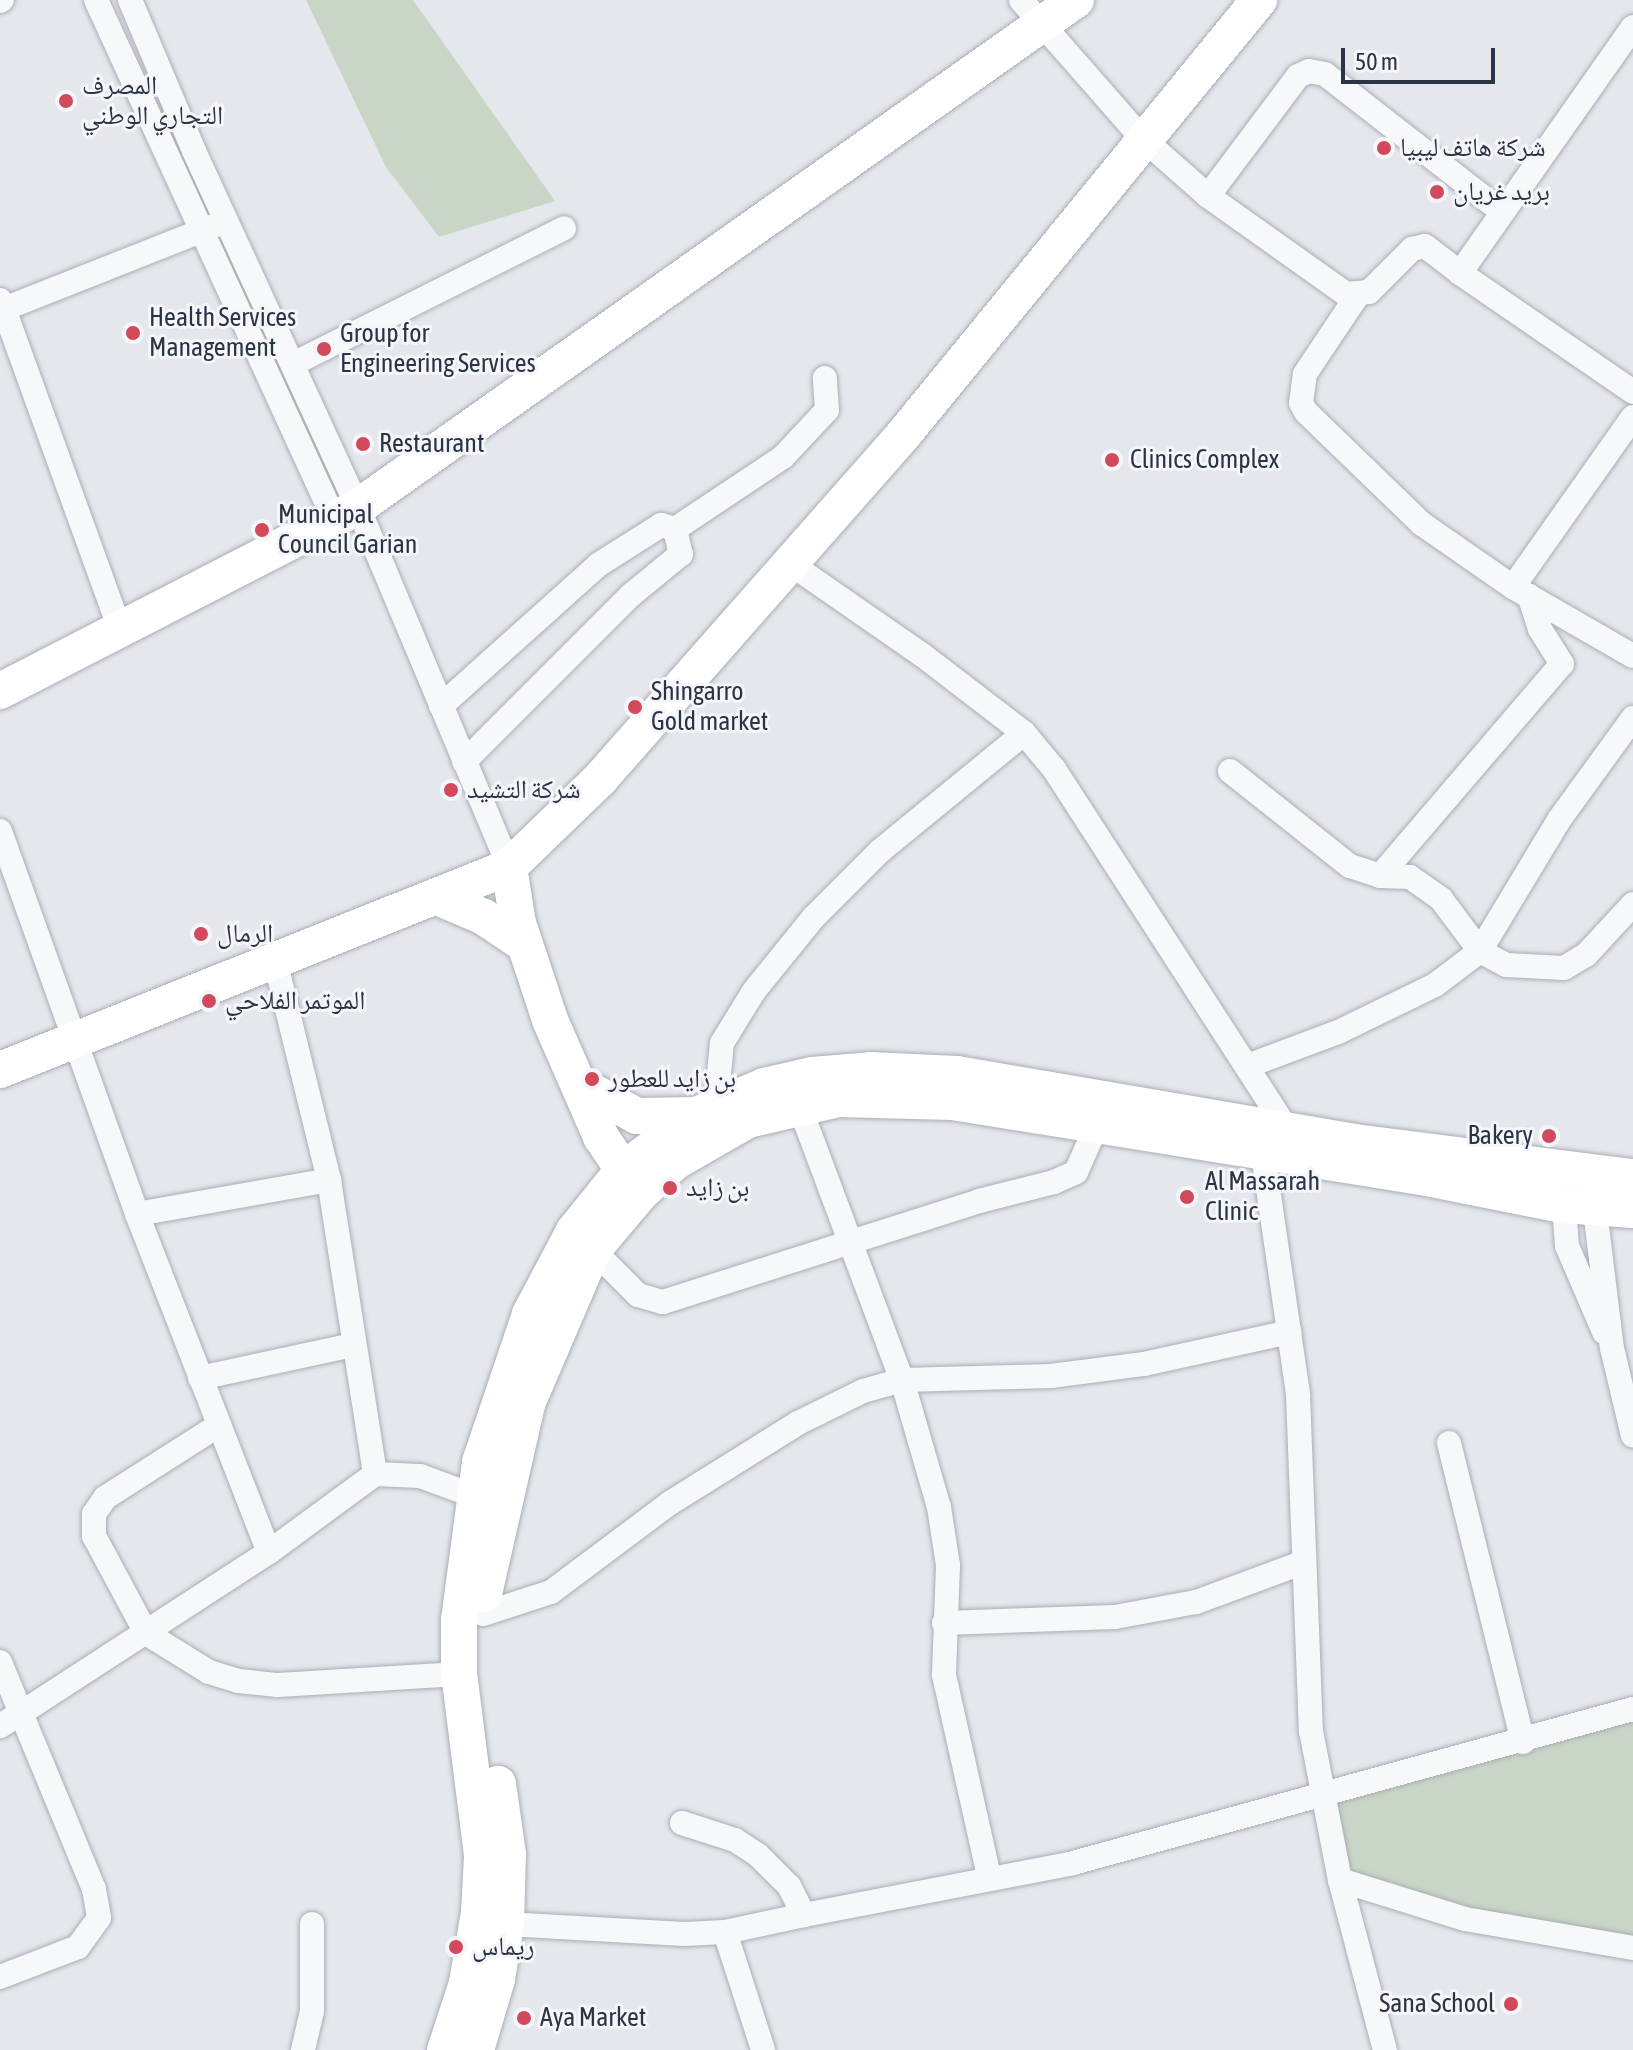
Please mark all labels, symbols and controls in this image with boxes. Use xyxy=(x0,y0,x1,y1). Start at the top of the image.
scale bar xyxy=(1345,32,1499,82)
text: 50 m xyxy=(1355,48,1398,75)
place label: المصرف التجاري الوطني xyxy=(82,70,223,132)
marker: المصرف التجاري الوطني xyxy=(57,92,75,110)
place label: شركة هاتف ليبيا xyxy=(1400,132,1546,164)
marker: شركة هاتف ليبيا xyxy=(1375,139,1393,157)
place label: بريد غريان xyxy=(1453,176,1550,208)
marker: بريد غريان xyxy=(1428,183,1446,201)
place label: Health Services Management xyxy=(149,302,296,364)
place label: Group for Engineering Services xyxy=(340,318,536,380)
marker: Health Services Management xyxy=(124,324,142,342)
marker: Group for Engineering Services xyxy=(315,340,333,358)
place label: Restaurant xyxy=(379,428,484,460)
marker: Restaurant xyxy=(354,435,372,453)
place label: Clinics Complex xyxy=(1130,444,1279,476)
marker: Clinics Complex xyxy=(1101,449,1123,471)
place label: Municipal Council Garian xyxy=(278,499,417,560)
marker: Municipal Council Garian xyxy=(253,521,271,539)
place label: Shingarro Gold market xyxy=(651,676,768,738)
marker: Shingarro Gold market xyxy=(626,698,644,716)
place label: شركة التشيد xyxy=(467,774,581,806)
marker: شركة التشيد xyxy=(442,781,460,799)
place label: الرمال xyxy=(217,918,273,950)
marker: الرمال xyxy=(192,925,210,943)
place label: الموتمر الفلاحي xyxy=(225,985,365,1017)
marker: الموتمر الفلاحي xyxy=(200,992,218,1010)
place label: بن زايد للعطور xyxy=(608,1063,736,1095)
marker: بن زايد للعطور xyxy=(583,1070,601,1088)
place label: Bakery xyxy=(1467,1120,1533,1152)
marker: Bakery xyxy=(1540,1127,1558,1145)
place label: Al Massarah Clinic xyxy=(1205,1166,1320,1228)
place label: بن زايد xyxy=(686,1172,749,1204)
marker: بن زايد xyxy=(661,1179,679,1197)
marker: Al Massarah Clinic xyxy=(1176,1186,1198,1208)
place label: ريماس xyxy=(472,1931,535,1963)
marker: ريماس xyxy=(447,1938,465,1956)
place label: Sana School xyxy=(1379,1988,1495,2020)
marker: Sana School xyxy=(1502,1995,1520,2013)
place label: Aya Market xyxy=(540,2002,646,2034)
marker: Aya Market xyxy=(515,2009,533,2027)

